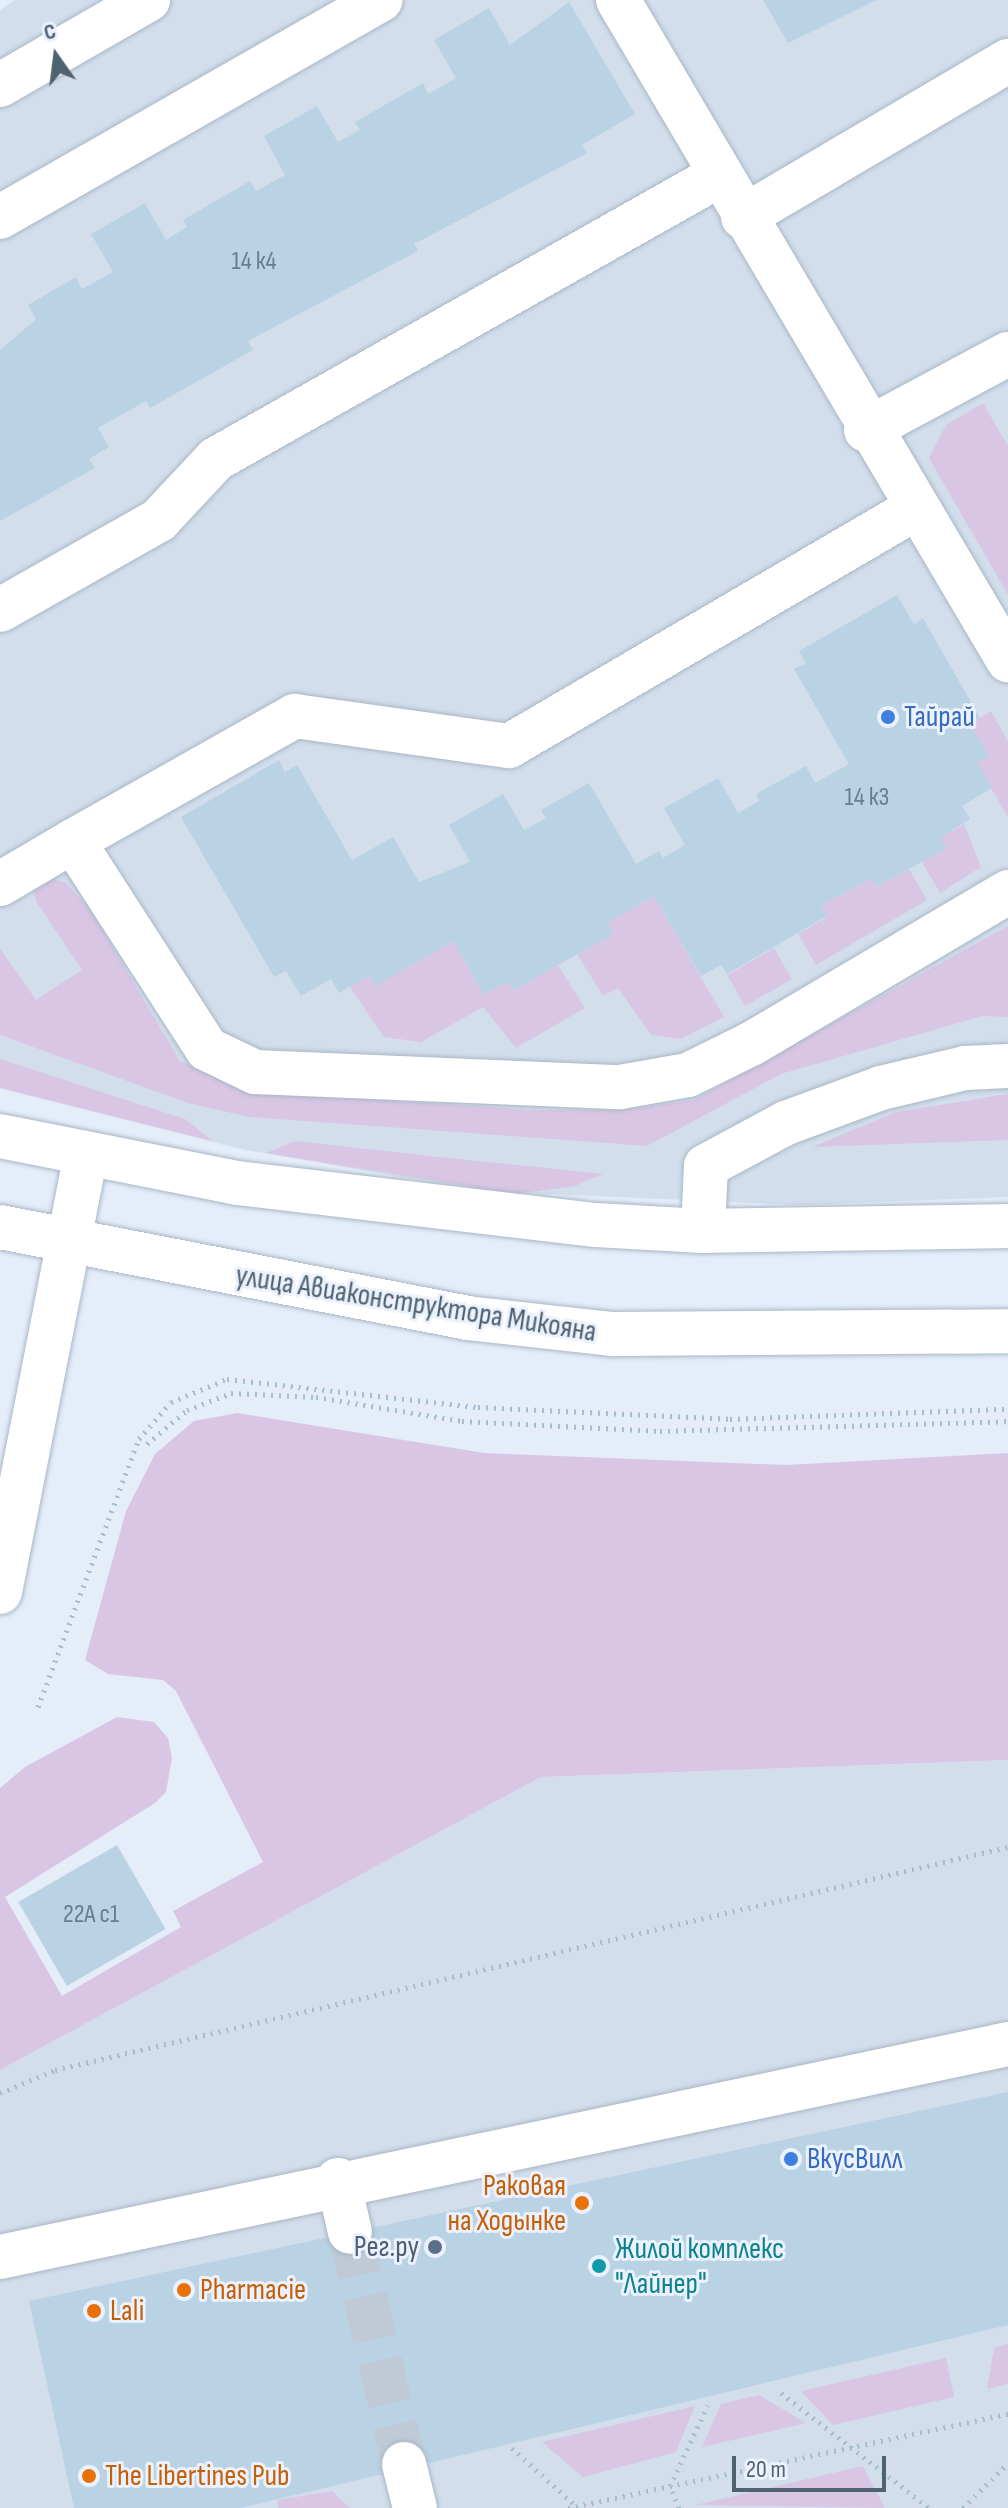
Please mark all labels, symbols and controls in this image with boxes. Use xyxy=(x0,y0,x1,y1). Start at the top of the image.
north arrow xyxy=(16,16,96,96)
text: С xyxy=(41,18,59,47)
house number: 14 к4 xyxy=(232,246,276,278)
place label: Тайрай xyxy=(904,699,975,735)
marker: Тайрай xyxy=(879,708,897,726)
house number: 14 к3 xyxy=(845,782,889,814)
street label: улица Авиаконструктора Микояна xyxy=(233,1258,599,1350)
house number: 22А с1 xyxy=(63,1899,119,1931)
place label: ВкусВилл xyxy=(807,2141,903,2177)
marker: ВкусВилл xyxy=(782,2150,800,2168)
place label: Раковая на Ходынке xyxy=(448,2168,566,2238)
marker: Раковая на Ходынке xyxy=(573,2194,591,2212)
place label: Рег.ру xyxy=(354,2229,419,2265)
place label: Жилой комплекс "Лайнер" xyxy=(615,2231,784,2302)
marker: Рег.ру xyxy=(426,2238,444,2256)
marker: Жилой комплекс "Лайнер" xyxy=(590,2257,608,2275)
place label: Pharmacie xyxy=(200,2272,306,2308)
marker: Pharmacie xyxy=(175,2281,193,2299)
place label: Lali xyxy=(110,2293,144,2329)
marker: Lali xyxy=(85,2302,103,2320)
scale bar xyxy=(736,2440,890,2490)
text: 20 m xyxy=(746,2455,786,2484)
place label: The Libertines Pub xyxy=(105,2458,290,2494)
marker: The Libertines Pub xyxy=(80,2467,98,2485)

